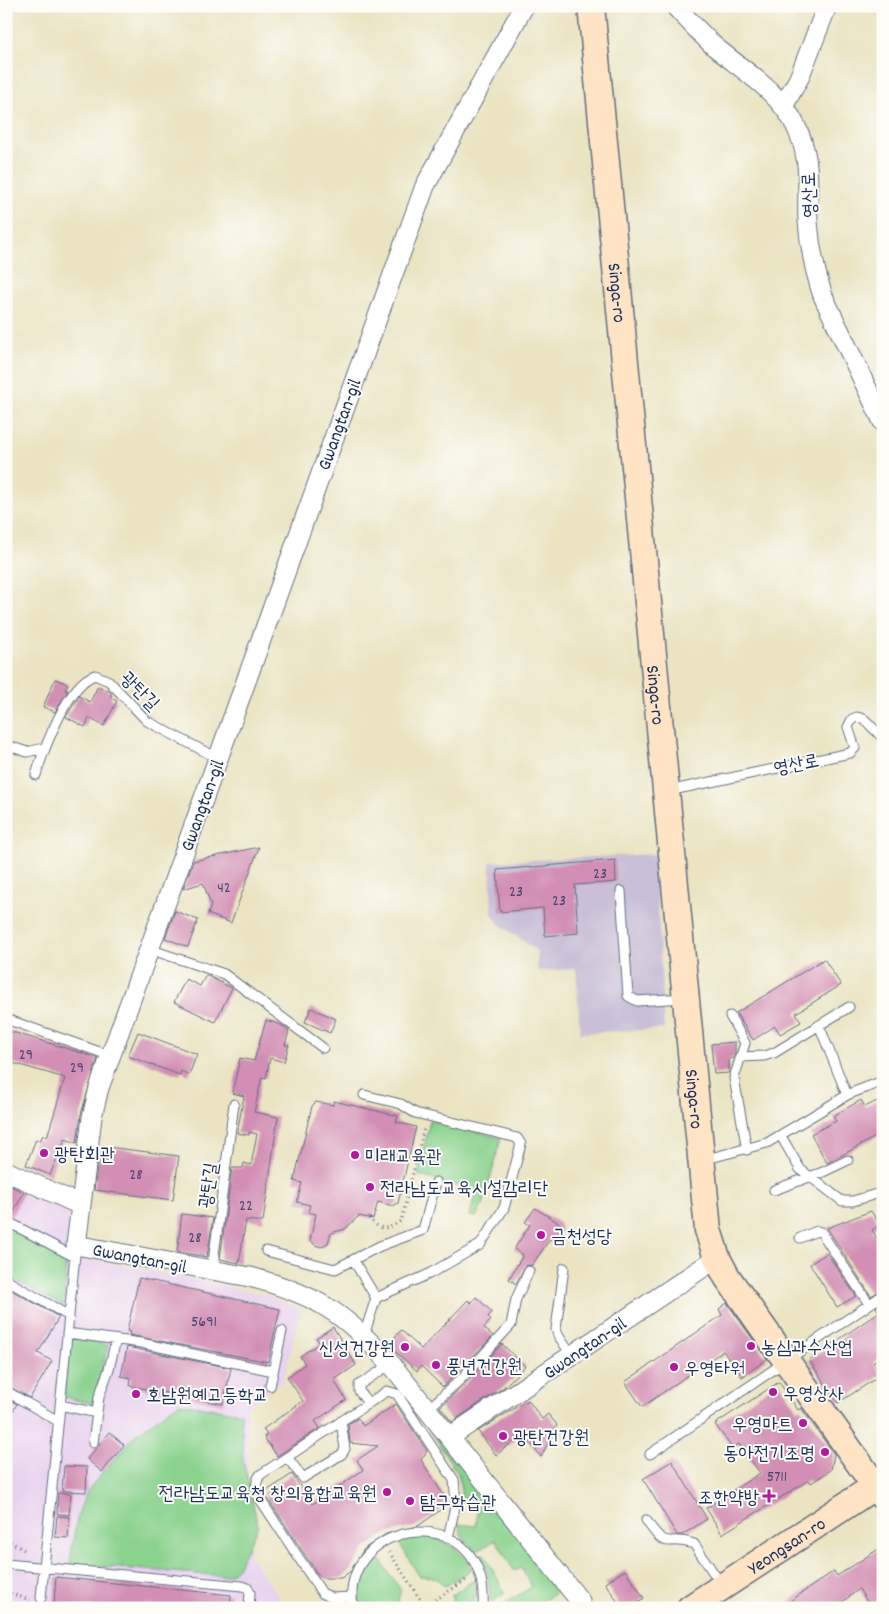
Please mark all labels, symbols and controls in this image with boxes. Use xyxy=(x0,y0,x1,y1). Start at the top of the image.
street label: 영산로 xyxy=(797,171,826,218)
street label: Singa-ro xyxy=(599,262,631,324)
street label: Gwangtan-gil xyxy=(312,375,370,475)
street label: Singa-ro xyxy=(637,664,670,726)
street label: 광탄길 xyxy=(113,667,164,718)
street label: 영산로 xyxy=(772,749,822,784)
street label: Gwangtan-gil xyxy=(175,756,233,856)
house number: 23 xyxy=(593,863,607,886)
house number: 42 xyxy=(217,877,231,900)
house number: 23 xyxy=(509,881,523,904)
house number: 23 xyxy=(552,890,566,913)
house number: 29 xyxy=(19,1044,33,1067)
house number: 29 xyxy=(70,1057,84,1080)
street label: Singa-ro xyxy=(676,1068,708,1130)
place label: 광탄회관 xyxy=(54,1143,115,1170)
place label: 미래교육관 xyxy=(365,1145,441,1172)
marker: 광탄회관 xyxy=(38,1147,50,1159)
marker: 미래교육관 xyxy=(349,1149,361,1161)
street label: 광탄길 xyxy=(194,1161,227,1210)
house number: 28 xyxy=(129,1164,143,1187)
place label: 전라남도교육시설감리단 xyxy=(380,1177,548,1204)
marker: 전라남도교육시설감리단 xyxy=(364,1181,376,1193)
house number: 22 xyxy=(239,1195,253,1218)
place label: 금천성당 xyxy=(551,1225,612,1252)
house number: 28 xyxy=(188,1227,202,1250)
marker: 금천성당 xyxy=(535,1229,547,1241)
street label: Gwangtan-gil xyxy=(90,1238,189,1283)
house number: 5691 xyxy=(191,1311,217,1334)
street label: Gwangtan-gil xyxy=(539,1312,633,1388)
place label: 농심과수산업 xyxy=(761,1336,853,1363)
place label: 신성건강원 xyxy=(319,1337,395,1364)
marker: 농심과수산업 xyxy=(745,1340,757,1352)
marker: 신성건강원 xyxy=(399,1341,411,1353)
place label: 풍년건강원 xyxy=(446,1355,522,1382)
place label: 우영타워 xyxy=(684,1357,745,1384)
marker: 풍년건강원 xyxy=(430,1359,442,1371)
marker: 우영타워 xyxy=(668,1361,680,1373)
place label: 우영상사 xyxy=(783,1382,844,1409)
place label: 호남원예고등학교 xyxy=(146,1384,268,1411)
marker: 우영상사 xyxy=(767,1386,779,1398)
marker: 호남원예고등학교 xyxy=(130,1388,142,1400)
place label: 우영마트 xyxy=(732,1413,793,1440)
marker: 우영마트 xyxy=(797,1417,809,1429)
place label: 광탄건강원 xyxy=(513,1426,589,1453)
marker: 광탄건강원 xyxy=(497,1430,509,1442)
place label: 동아전기조명 xyxy=(723,1442,815,1469)
marker: 동아전기조명 xyxy=(819,1446,831,1458)
house number: 5711 xyxy=(767,1466,787,1489)
place label: 전라남도교육청 창의융합교육원 xyxy=(159,1482,377,1509)
marker: 전라남도교육청 창의융합교육원 xyxy=(381,1486,393,1498)
place label: 조한약방 xyxy=(698,1486,760,1513)
marker: 조한약방 xyxy=(763,1490,775,1502)
place label: 탐구학습관 xyxy=(420,1491,496,1518)
marker: 탐구학습관 xyxy=(404,1495,416,1507)
street label: Yeongsan-ro xyxy=(744,1512,832,1583)

